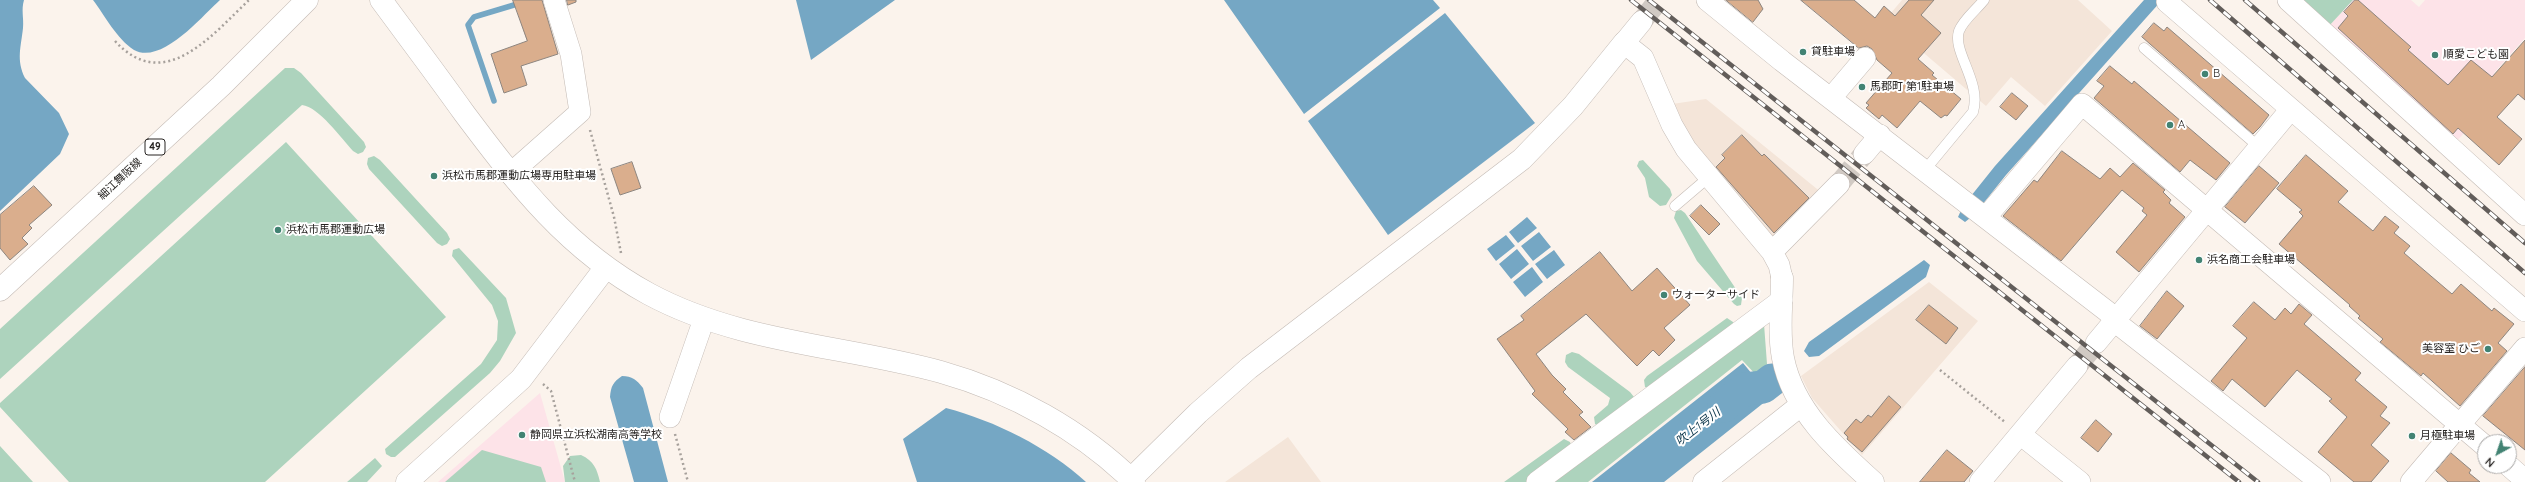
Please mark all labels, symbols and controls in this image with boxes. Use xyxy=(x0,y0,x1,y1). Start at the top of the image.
place label: 貸駐車場 xyxy=(1811,45,1855,59)
marker: 貸駐車場 xyxy=(1798,47,1808,57)
place label: 順愛こども園 xyxy=(2443,48,2509,62)
marker: 順愛こども園 xyxy=(2430,50,2440,60)
place label: B xyxy=(2213,67,2220,81)
marker: B xyxy=(2200,69,2210,79)
place label: 馬郡町 第1駐車場 xyxy=(1870,80,1954,94)
marker: 馬郡町 第1駐車場 xyxy=(1857,82,1867,92)
place label: A xyxy=(2178,118,2185,132)
marker: A xyxy=(2165,120,2175,130)
road number: 49 xyxy=(145,139,165,155)
street label: 細江舞阪線 xyxy=(95,155,145,203)
place label: 浜松市馬郡運動広場専用駐車場 xyxy=(442,169,596,183)
marker: 浜松市馬郡運動広場専用駐車場 xyxy=(429,171,439,181)
place label: 浜松市馬郡運動広場 xyxy=(286,223,385,237)
marker: 浜松市馬郡運動広場 xyxy=(273,225,283,235)
place label: 浜名商工会駐車場 xyxy=(2207,253,2295,267)
marker: 浜名商工会駐車場 xyxy=(2194,255,2204,265)
place label: ウォーターサイド xyxy=(1672,288,1760,302)
marker: ウォーターサイド xyxy=(1659,290,1669,300)
place label: 美容室 ひご xyxy=(2422,342,2480,356)
marker: 美容室 ひご xyxy=(2483,344,2493,354)
water label: 吹上1号川 xyxy=(1673,405,1723,449)
place label: 静岡県立浜松湖南高等学校 xyxy=(530,428,662,442)
place label: 月極駐車場 xyxy=(2420,429,2475,443)
marker: 静岡県立浜松湖南高等学校 xyxy=(517,430,527,440)
marker: 月極駐車場 xyxy=(2407,431,2417,441)
north arrow xyxy=(2477,434,2517,474)
text: N xyxy=(2482,454,2498,470)

